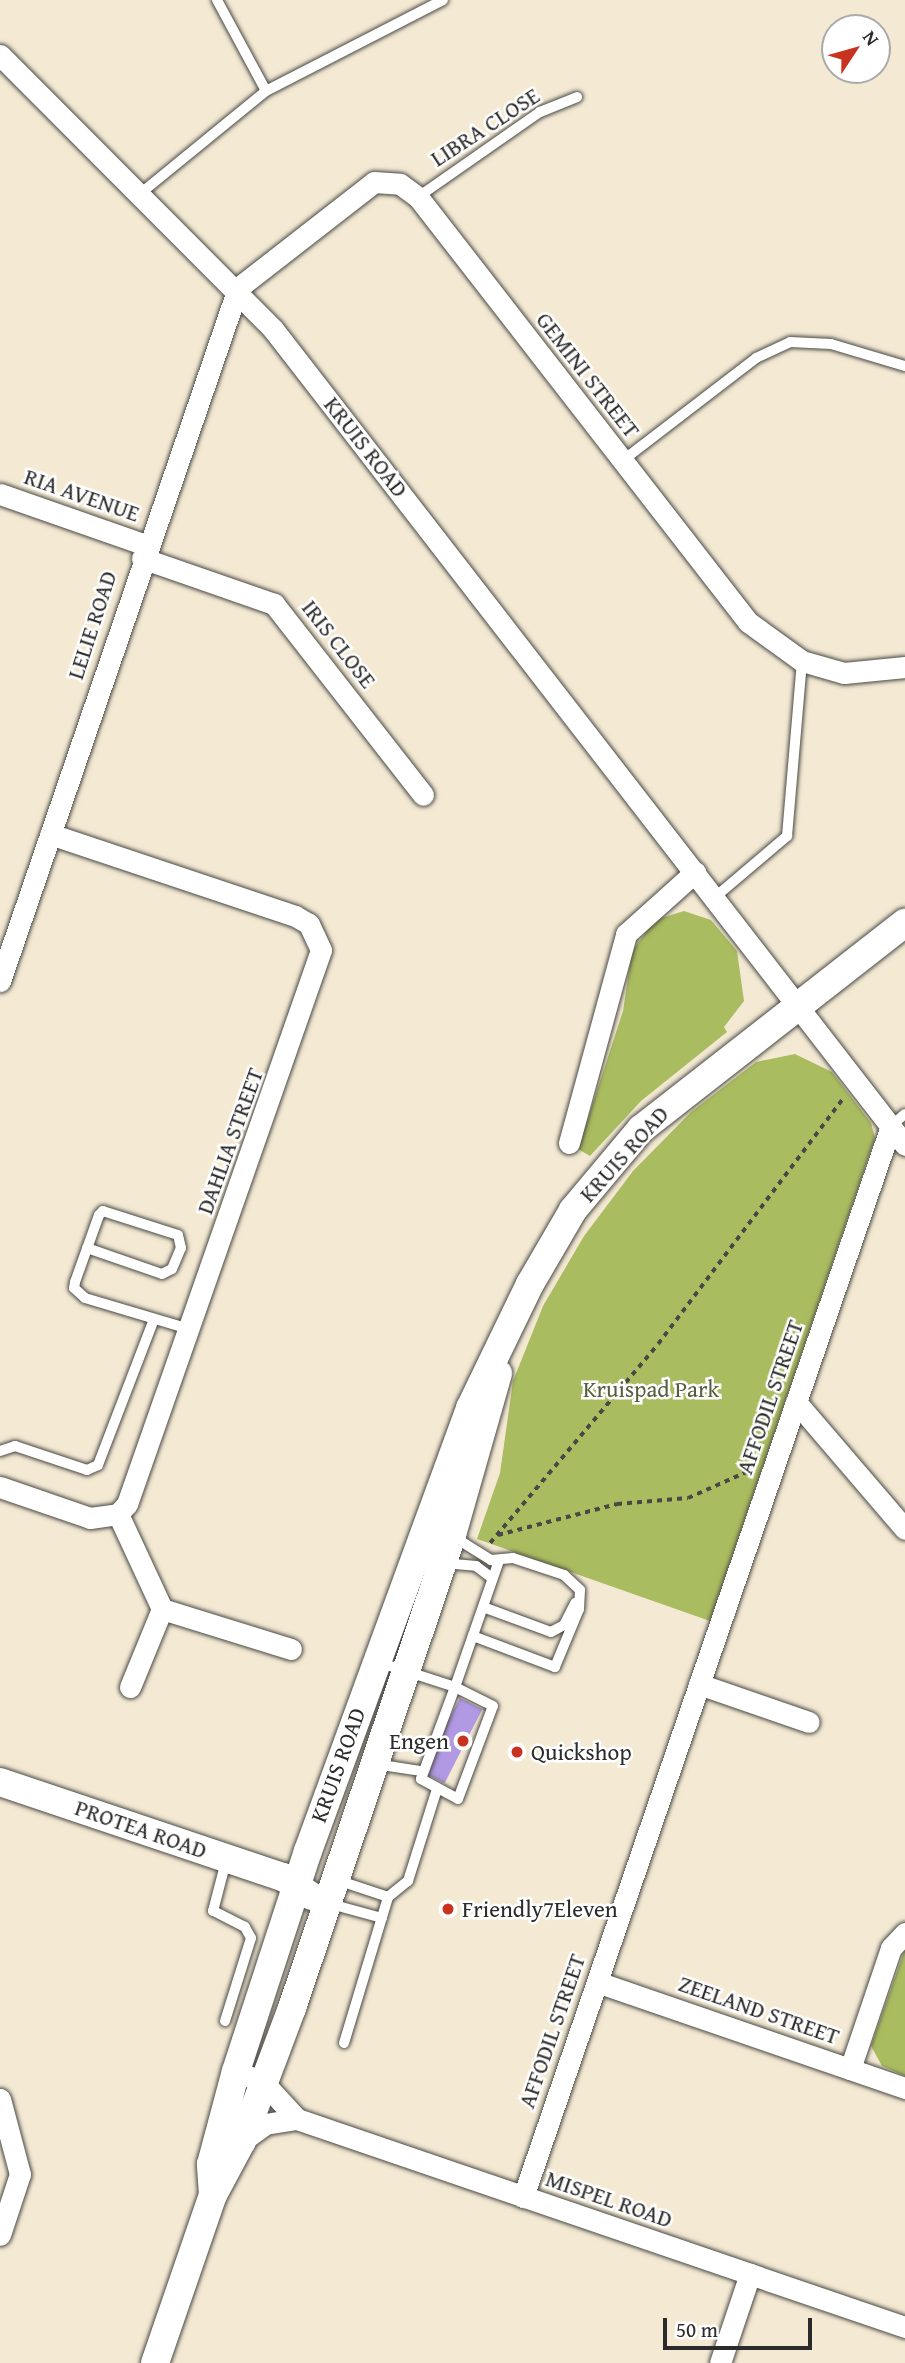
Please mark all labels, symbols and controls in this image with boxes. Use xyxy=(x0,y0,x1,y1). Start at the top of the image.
north arrow xyxy=(821,14,891,84)
text: N xyxy=(856,24,886,51)
street label: LIBRA CLOSE xyxy=(425,82,545,172)
street label: GEMINI STREET xyxy=(530,307,646,443)
street label: KRUIS ROAD xyxy=(318,391,414,503)
street label: RIA AVENUE xyxy=(21,462,143,528)
street label: LELIE ROAD xyxy=(62,567,122,683)
street label: IRIS CLOSE xyxy=(296,594,382,694)
street label: DAHLIA STREET xyxy=(191,1064,269,1218)
street label: KRUIS ROAD xyxy=(574,1100,674,1208)
street label: AFFODIL STREET xyxy=(731,1316,809,1478)
park label: Kruispad Park xyxy=(583,1375,719,1403)
street label: KRUIS ROAD xyxy=(305,1704,371,1826)
place label: Engen xyxy=(389,1727,449,1755)
marker: Engen xyxy=(455,1733,471,1749)
place label: Quickshop xyxy=(531,1738,632,1766)
marker: Quickshop xyxy=(509,1744,525,1760)
street label: PROTEA ROAD xyxy=(71,1794,211,1864)
place label: Friendly7Eleven xyxy=(462,1895,618,1923)
marker: Friendly7Eleven xyxy=(440,1901,456,1917)
street label: AFFODIL STREET xyxy=(513,1950,591,2112)
street label: ZEELAND STREET xyxy=(675,1970,843,2050)
street label: MISPEL ROAD xyxy=(542,2164,676,2234)
scale bar xyxy=(667,2304,816,2348)
text: 50 m xyxy=(676,2314,718,2345)

